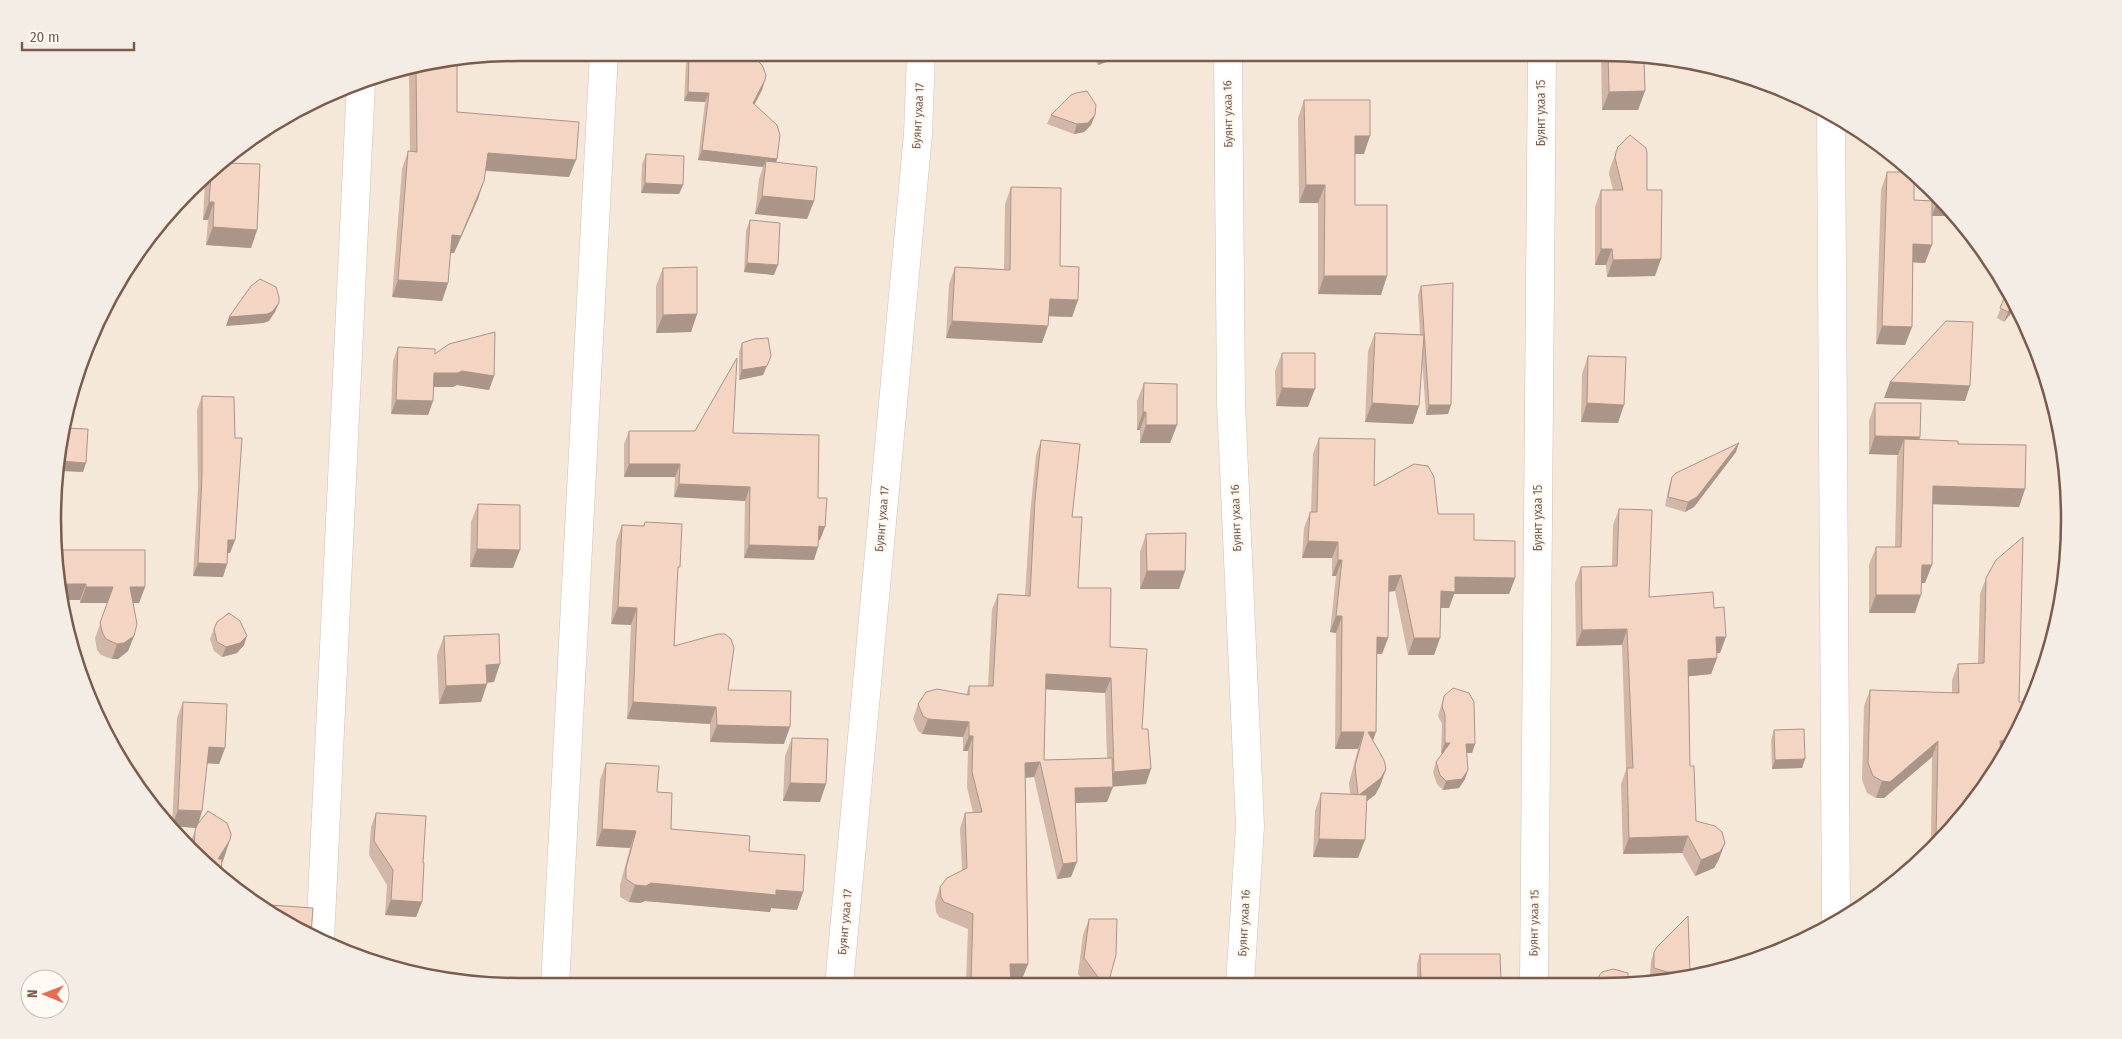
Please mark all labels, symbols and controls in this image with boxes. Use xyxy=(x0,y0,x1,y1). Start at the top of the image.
scale bar xyxy=(22,20,135,52)
text: 20 m xyxy=(30,28,60,46)
street label: Буянт ухаа 15 xyxy=(1534,79,1548,146)
street label: Буянт ухаа 16 xyxy=(1220,80,1236,148)
street label: Буянт ухаа 17 xyxy=(909,83,927,149)
street label: Буянт ухаа 16 xyxy=(1228,484,1244,552)
street label: Буянт ухаа 15 xyxy=(1531,484,1545,551)
street label: Буянт ухаа 17 xyxy=(872,485,892,553)
street label: Буянт ухаа 17 xyxy=(835,888,855,956)
street label: Буянт ухаа 16 xyxy=(1235,889,1253,957)
street label: Буянт ухаа 15 xyxy=(1526,889,1542,956)
north arrow xyxy=(20,969,70,1019)
text: N xyxy=(24,989,41,998)

